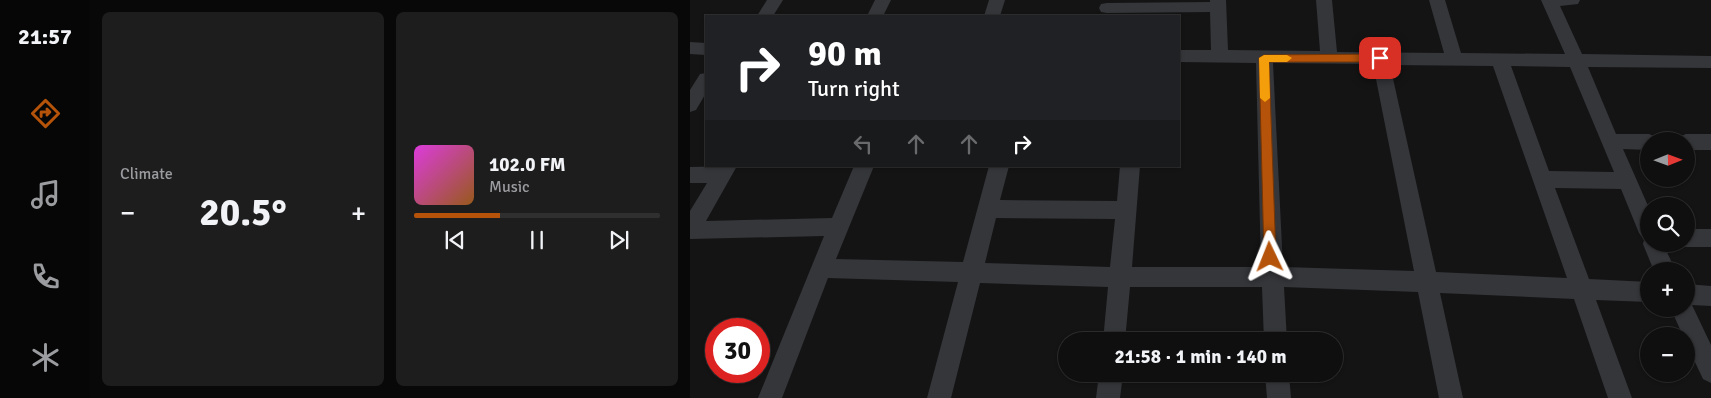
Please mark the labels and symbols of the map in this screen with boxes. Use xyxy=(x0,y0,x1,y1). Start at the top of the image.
pin xyxy=(1359,37,1401,79)
north arrow xyxy=(1640,132,1695,188)
position arrow xyxy=(1243,230,1295,282)
speed limit sign: 30 xyxy=(705,318,770,383)

